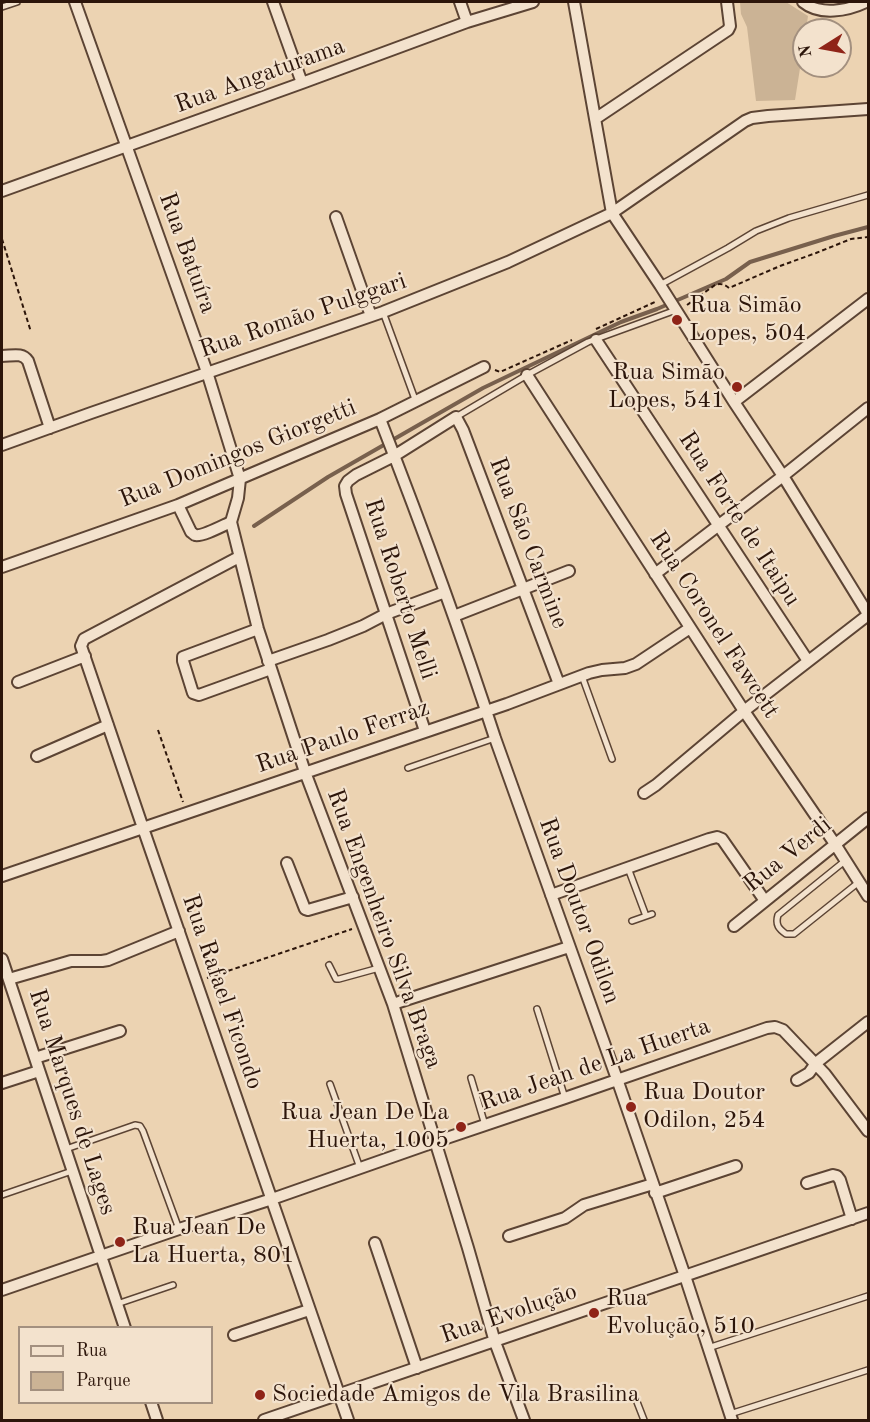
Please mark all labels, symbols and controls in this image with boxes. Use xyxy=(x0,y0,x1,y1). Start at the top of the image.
north arrow xyxy=(792,18,852,78)
street label: Rua Angaturama xyxy=(171,32,349,120)
text: N xyxy=(797,44,815,59)
street label: Rua Batuíra xyxy=(152,189,222,317)
street label: Rua Romão Pulggari xyxy=(196,267,410,365)
place label: Rua Simão Lopes, 504 xyxy=(689,292,806,348)
marker: Rua Simão Lopes, 504 xyxy=(670,313,684,327)
place label: Rua Simão Lopes, 541 xyxy=(608,359,725,415)
marker: Rua Simão Lopes, 541 xyxy=(730,380,744,394)
street label: Rua Domingos Giorgetti xyxy=(116,393,360,515)
street label: Rua Forte de Itaipu xyxy=(672,426,806,612)
street label: Rua São Carmine xyxy=(482,453,574,633)
street label: Rua Roberto Melli xyxy=(357,495,443,683)
street label: Rua Coronel Fawcett xyxy=(643,526,785,724)
street label: Rua Paulo Ferraz xyxy=(253,694,433,780)
street label: Rua Engenheiro Silva Braga xyxy=(320,785,448,1073)
street label: Rua Verdi xyxy=(738,811,838,899)
street label: Rua Doutor Odilon xyxy=(532,814,626,1008)
street label: Rua Rafael Ficondo xyxy=(175,891,269,1093)
street label: Rua Marques de Lages xyxy=(22,985,122,1219)
street label: Rua Jean de La Huerta xyxy=(476,1012,714,1118)
place label: Rua Doutor Odilon, 254 xyxy=(643,1079,765,1135)
place label: Rua Jean De La Huerta, 1005 xyxy=(280,1099,449,1155)
marker: Rua Doutor Odilon, 254 xyxy=(624,1100,638,1114)
marker: Rua Jean De La Huerta, 1005 xyxy=(454,1120,468,1134)
place label: Rua Jean De La Huerta, 801 xyxy=(132,1214,295,1270)
marker: Rua Jean De La Huerta, 801 xyxy=(113,1235,127,1249)
street label: Rua Evolução xyxy=(437,1277,581,1351)
place label: Rua Evolução, 510 xyxy=(606,1285,755,1341)
marker: Rua Evolução, 510 xyxy=(587,1306,601,1320)
legend xyxy=(18,1326,213,1404)
text: Rua xyxy=(76,1342,107,1360)
text: Parque xyxy=(76,1372,131,1390)
place label: Sociedade Amigos de Vila Brasilina xyxy=(272,1381,640,1409)
marker: Sociedade Amigos de Vila Brasilina xyxy=(253,1388,267,1402)

